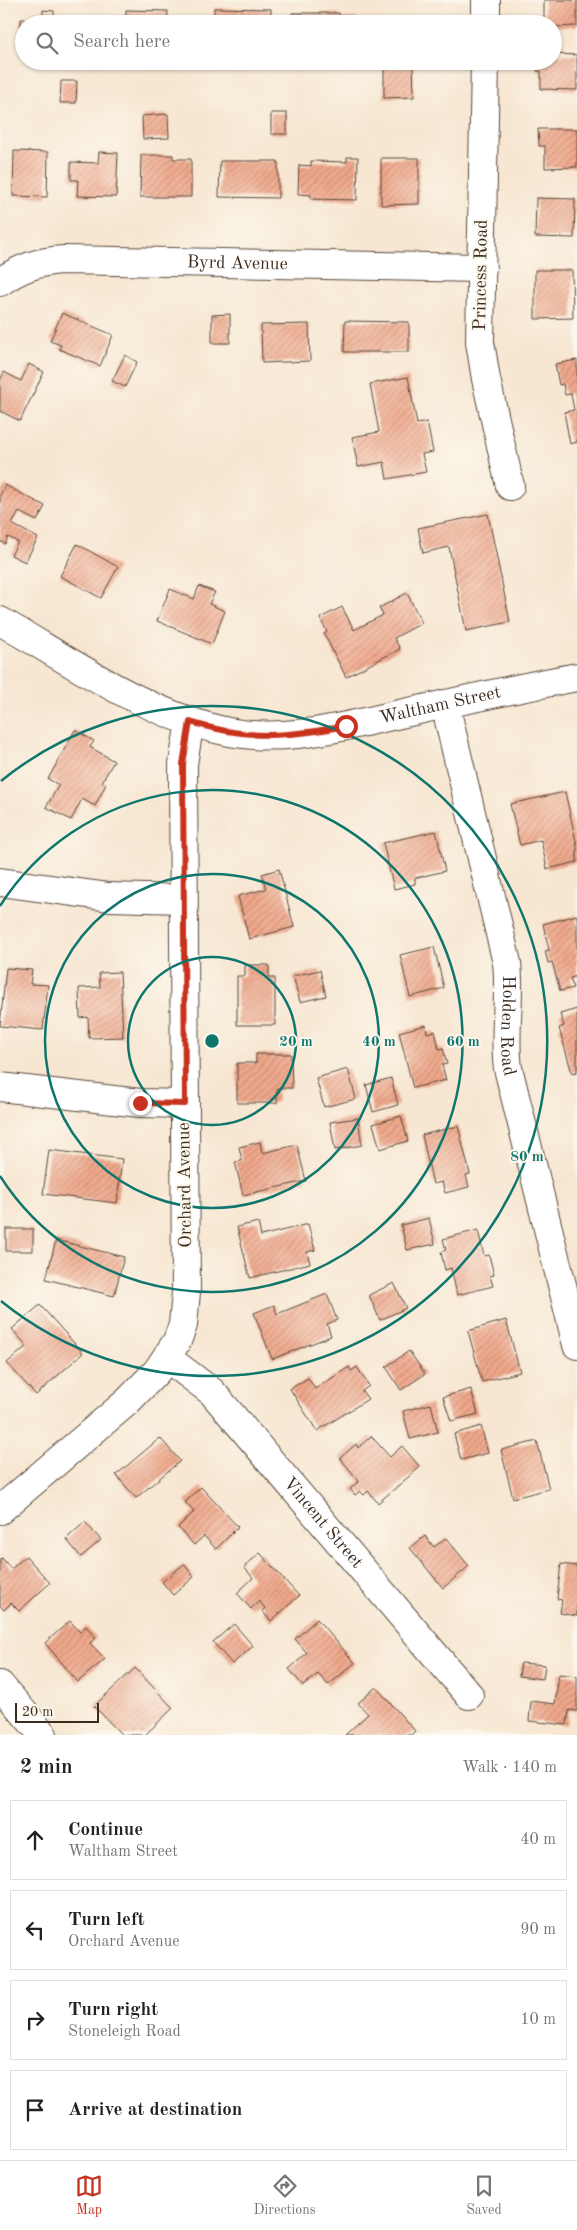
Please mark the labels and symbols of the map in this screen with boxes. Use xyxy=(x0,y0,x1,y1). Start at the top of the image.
street label: Princess Road xyxy=(471,219,491,331)
street label: Byrd Avenue xyxy=(187,253,288,273)
street label: Waltham Street xyxy=(378,683,502,727)
route start xyxy=(335,715,358,738)
street label: Holden Road xyxy=(497,975,519,1078)
centre of rings xyxy=(203,1032,221,1050)
text: 20 m xyxy=(279,1035,313,1050)
text: 40 m xyxy=(362,1035,396,1050)
text: 60 m xyxy=(446,1035,480,1050)
route end xyxy=(129,1092,152,1115)
street label: Orchard Avenue xyxy=(175,1122,195,1248)
text: 80 m xyxy=(510,1150,544,1165)
street label: Vincent Street xyxy=(280,1474,366,1572)
scale bar xyxy=(15,1700,99,1723)

